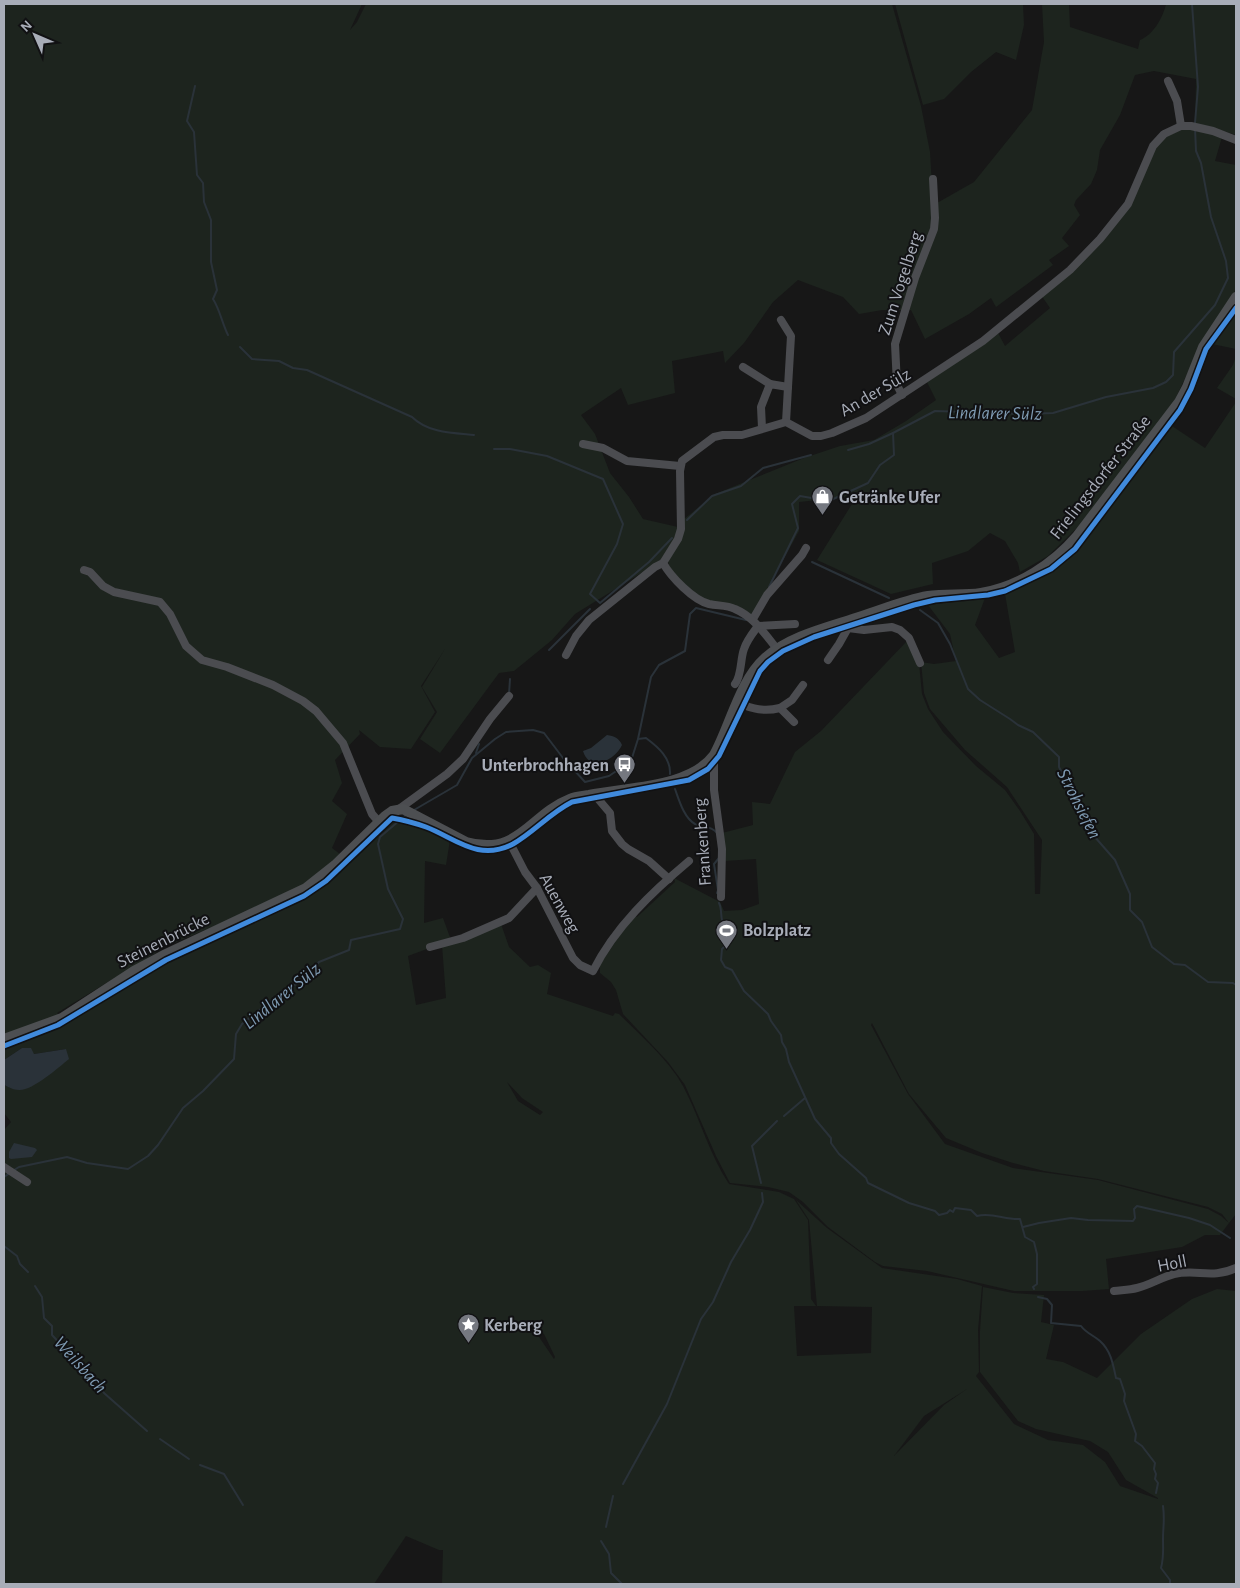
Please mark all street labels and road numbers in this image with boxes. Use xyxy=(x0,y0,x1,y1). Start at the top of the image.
street label: Zum Vogelberg xyxy=(876,229,926,337)
street label: An der Sülz xyxy=(837,365,914,420)
street label: Frielingsdorfer Straße xyxy=(1047,412,1155,543)
street label: Frankenberg xyxy=(691,797,715,886)
street label: Auenweg xyxy=(535,871,583,937)
street label: Steinenbrücke xyxy=(114,910,212,972)
street label: Holl xyxy=(1156,1252,1188,1276)

